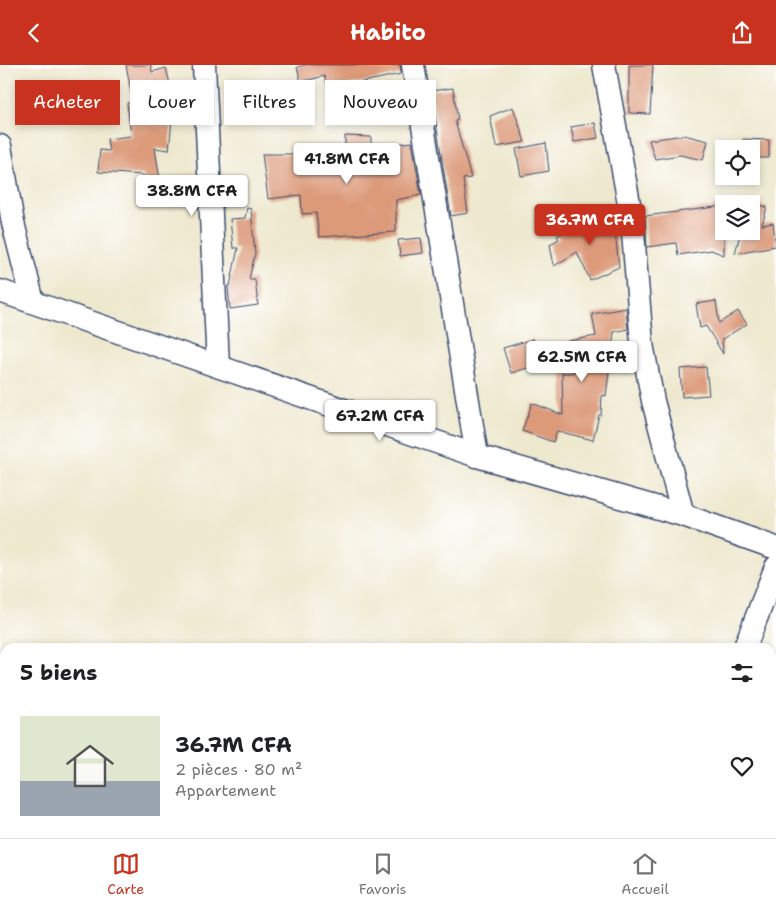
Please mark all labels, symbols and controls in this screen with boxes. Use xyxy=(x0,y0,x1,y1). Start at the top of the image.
text: Habito xyxy=(350,18,426,47)
icon: back xyxy=(20,19,48,47)
icon: share xyxy=(728,19,756,47)
chip: Acheter xyxy=(15,80,120,125)
chip: Louer xyxy=(130,80,214,125)
chip: Filtres xyxy=(224,80,315,125)
chip: Nouveau xyxy=(325,80,436,125)
map controls xyxy=(715,140,760,240)
button: locate xyxy=(715,140,760,185)
pin: 41.8M CFA xyxy=(290,143,404,185)
text: 41.8M CFA xyxy=(304,148,390,169)
pin: 38.8M CFA xyxy=(135,175,249,217)
text: 38.8M CFA xyxy=(147,180,237,201)
button: layers xyxy=(715,195,760,240)
pin: 36.7M CFA xyxy=(533,203,647,246)
text: 36.7M CFA xyxy=(545,209,635,230)
pin: 62.5M CFA xyxy=(525,341,639,383)
text: 62.5M CFA xyxy=(537,346,627,367)
pin: 67.2M CFA xyxy=(323,399,437,442)
text: 67.2M CFA xyxy=(336,405,424,426)
text: 5 biens xyxy=(20,659,97,687)
icon: filters xyxy=(728,659,756,687)
text: 36.7M CFA xyxy=(175,731,292,759)
icon: home xyxy=(60,736,120,796)
icon: heart xyxy=(728,752,756,780)
text: 2 pièces · 80 m² xyxy=(175,759,302,780)
text: Appartement xyxy=(175,780,276,801)
tab: Carte xyxy=(107,850,144,898)
tab: Favoris xyxy=(359,850,407,898)
tab: Accueil xyxy=(621,850,669,898)

